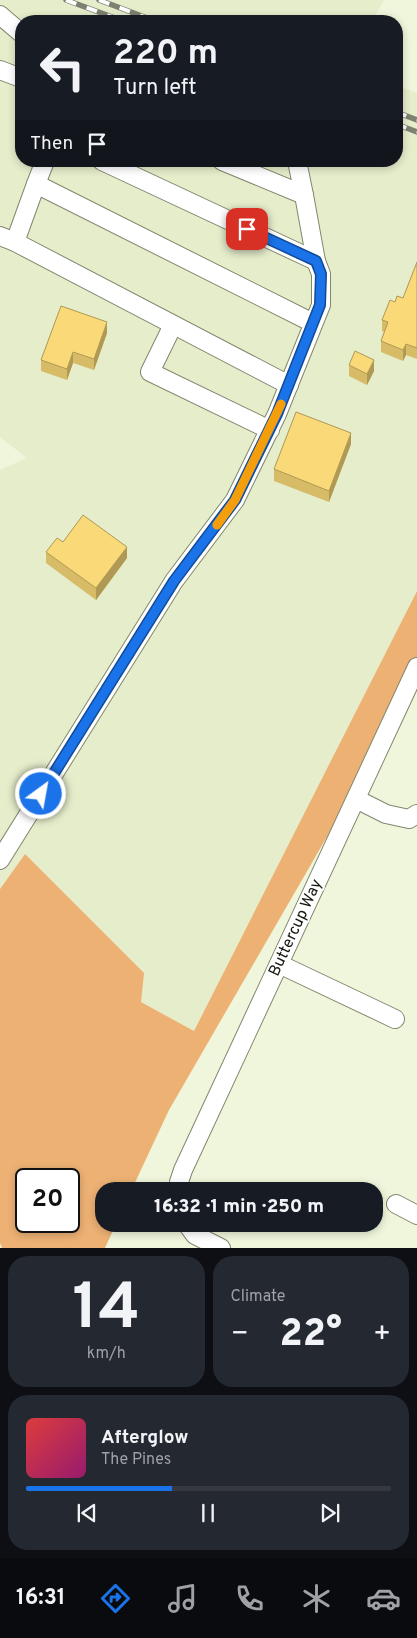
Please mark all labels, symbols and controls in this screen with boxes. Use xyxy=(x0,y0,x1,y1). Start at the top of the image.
text: 220 m xyxy=(113,32,218,76)
icon: left xyxy=(30,35,95,100)
text: Turn left xyxy=(113,75,196,102)
icon: arrive xyxy=(83,130,111,158)
text: Then xyxy=(30,132,73,156)
pin xyxy=(226,208,268,250)
icon: arrive xyxy=(233,215,261,243)
position arrow xyxy=(14,767,66,819)
street label: Buttercup Way xyxy=(265,876,327,980)
speed limit sign: 20 xyxy=(15,1168,80,1233)
text: 16:32 · 1 min · 250 m xyxy=(154,1195,324,1219)
text: 14 xyxy=(72,1270,140,1352)
text: Climate xyxy=(231,1287,285,1307)
text: 22° xyxy=(280,1311,342,1360)
text: − xyxy=(231,1317,249,1353)
text: + xyxy=(373,1317,391,1353)
text: km/h xyxy=(87,1344,126,1364)
text: Afterglow xyxy=(101,1426,189,1450)
text: The Pines xyxy=(101,1450,171,1470)
icon: previous xyxy=(73,1499,101,1527)
icon: pause xyxy=(194,1499,222,1527)
icon: next xyxy=(316,1499,344,1527)
icon: directions xyxy=(98,1581,133,1616)
icon: music xyxy=(165,1581,200,1616)
icon: phone xyxy=(232,1581,267,1616)
icon: climate xyxy=(299,1581,334,1616)
icon: car xyxy=(366,1581,401,1616)
text: 16:31 xyxy=(16,1585,66,1612)

